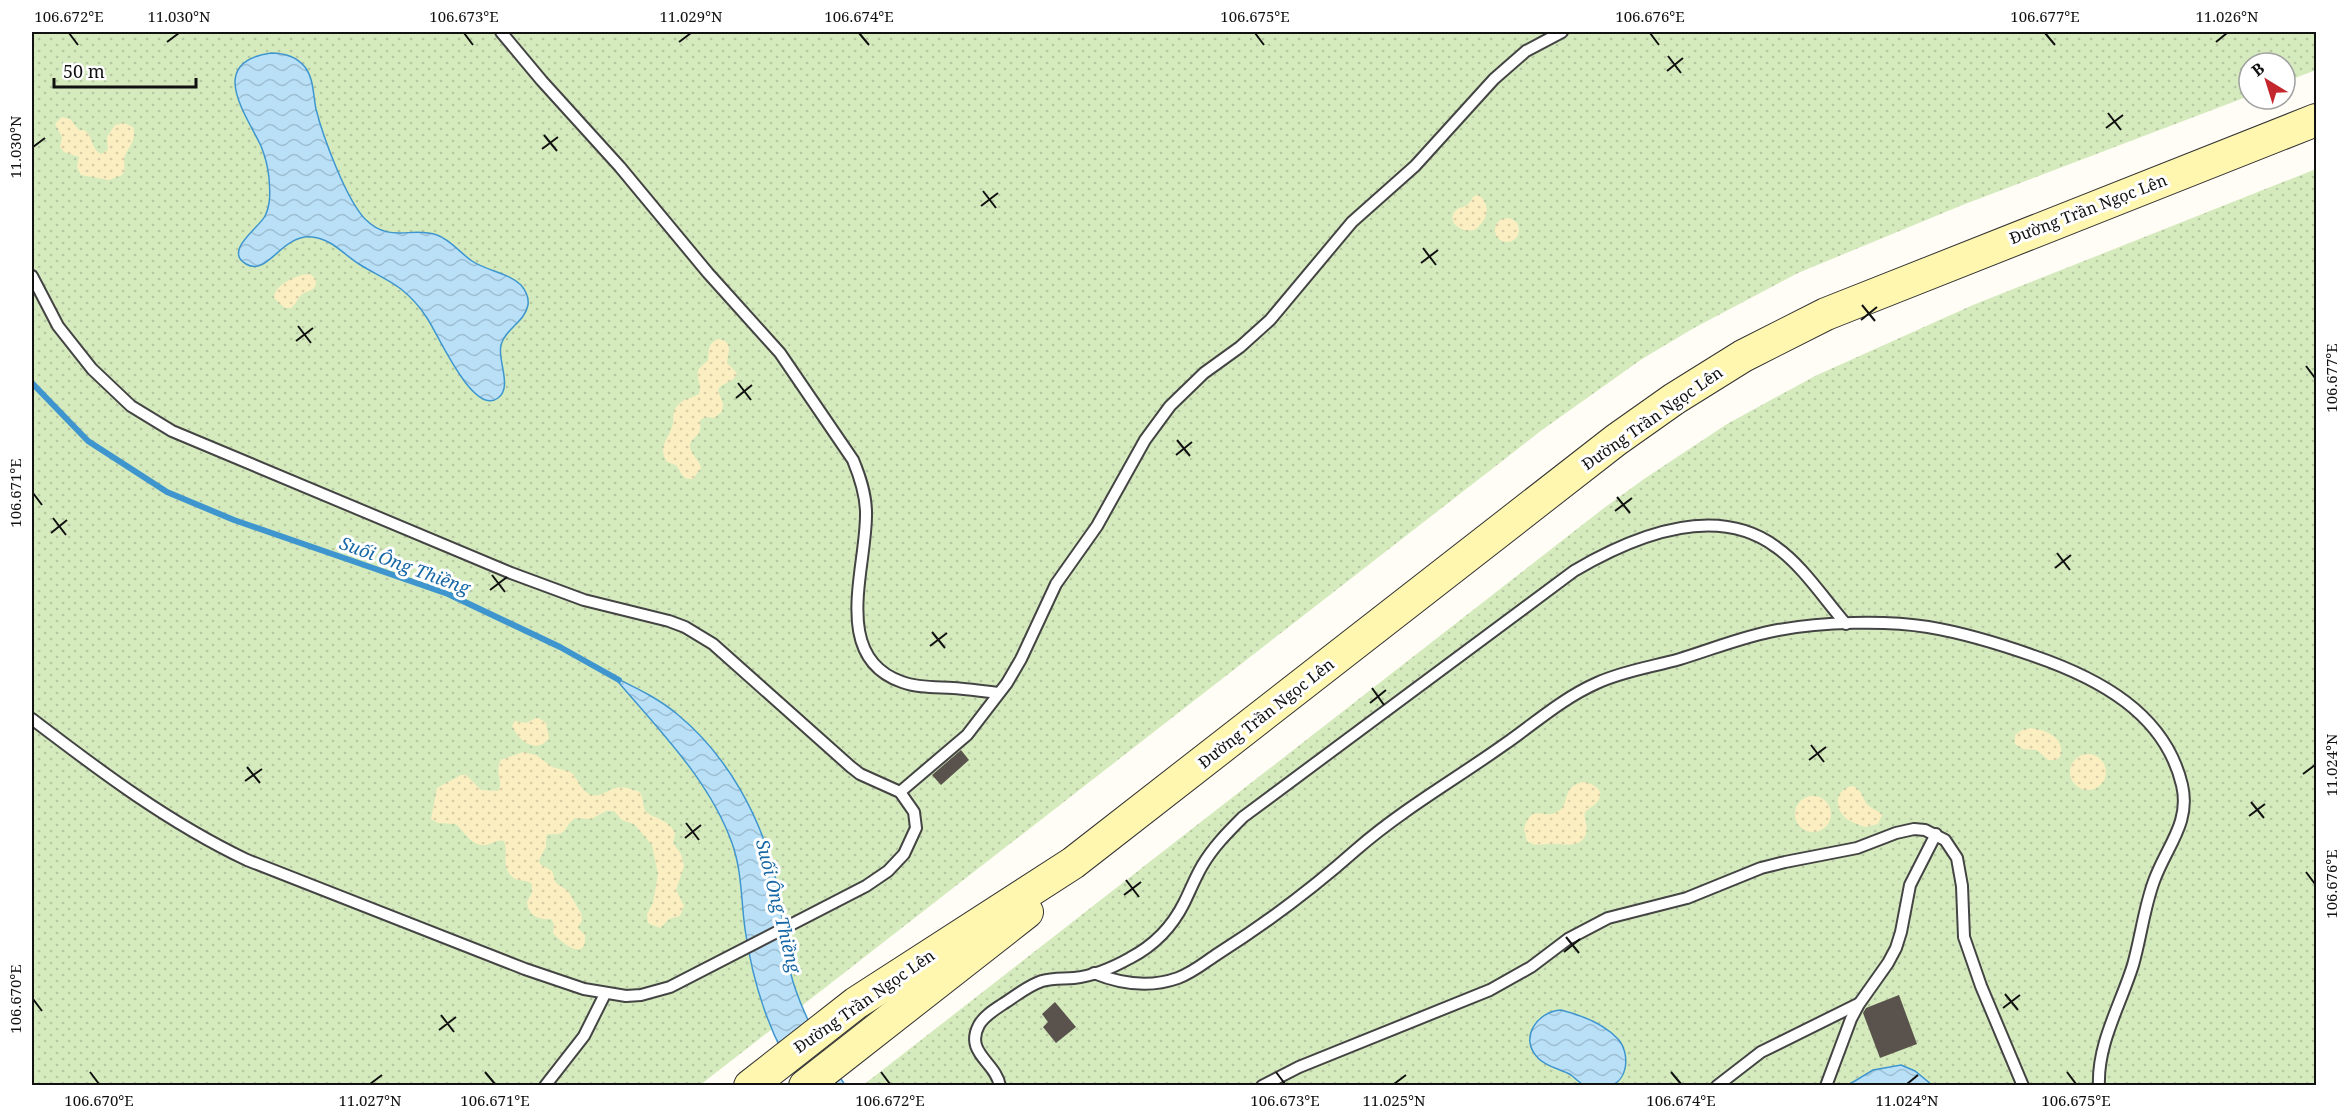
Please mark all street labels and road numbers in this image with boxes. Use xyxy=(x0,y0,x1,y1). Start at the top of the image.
street label: Đường Trần Ngọc Lên xyxy=(2006,169,2170,249)
street label: Đường Trần Ngọc Lên xyxy=(1577,361,1727,475)
street label: Đường Trần Ngọc Lên xyxy=(1193,653,1339,773)
street label: Đường Trần Ngọc Lên xyxy=(789,944,939,1058)

